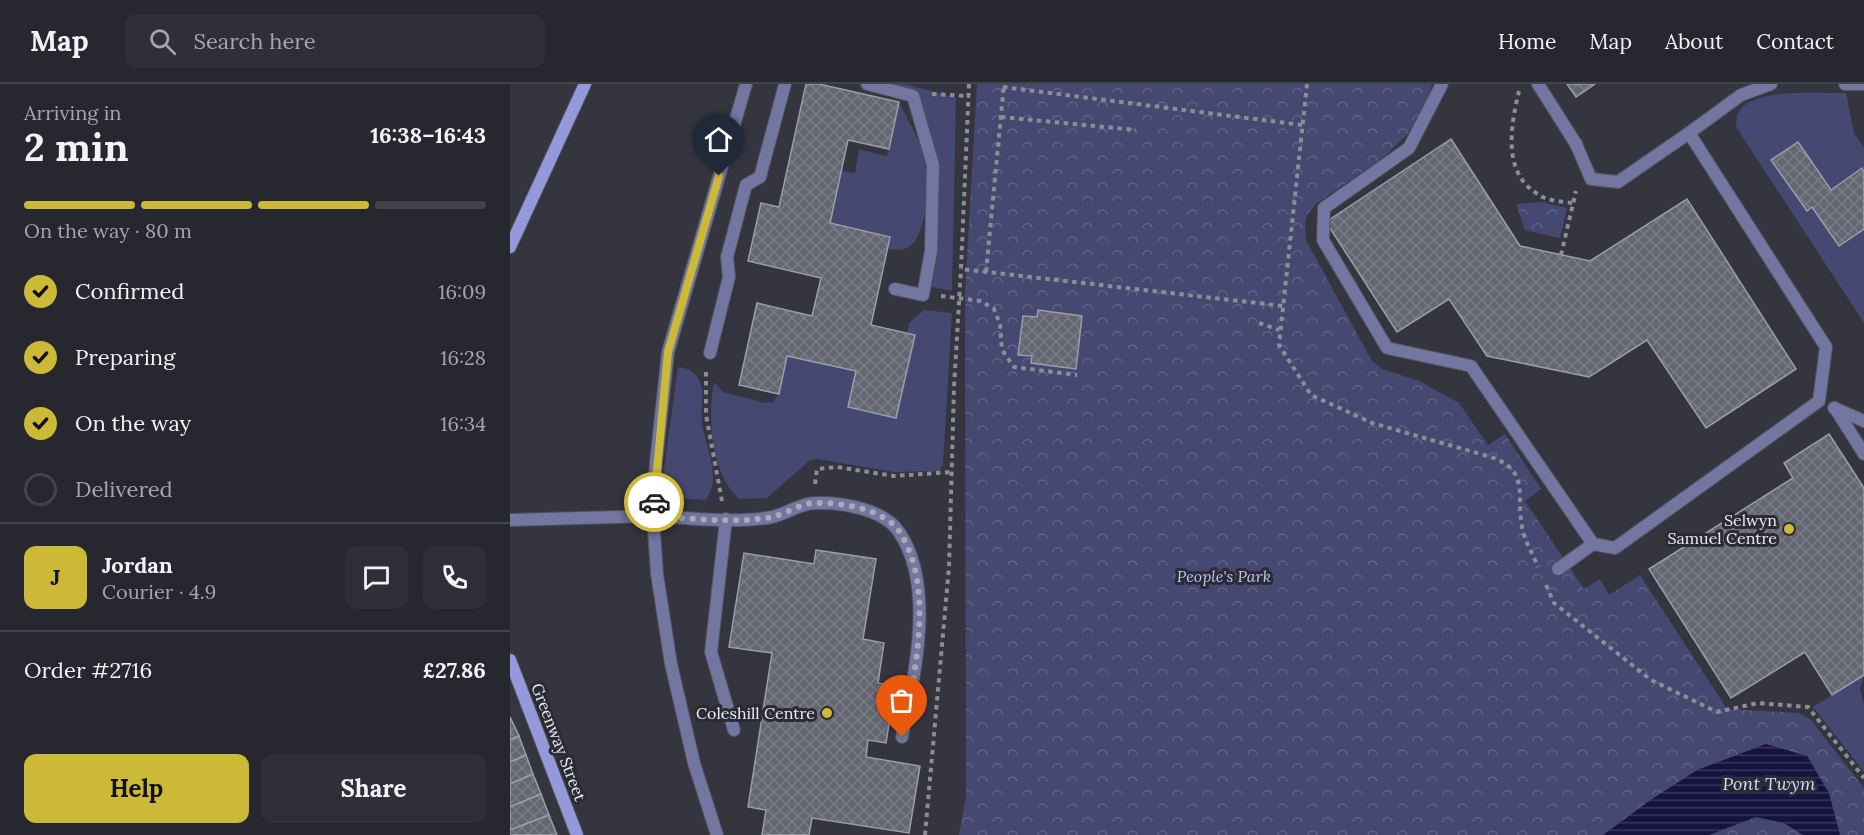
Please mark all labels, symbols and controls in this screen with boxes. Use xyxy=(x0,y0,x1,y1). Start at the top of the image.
search box xyxy=(125,14,545,68)
text: Map xyxy=(30,23,89,59)
icon: search xyxy=(146,25,179,58)
text: Search here xyxy=(194,27,316,55)
text: Home xyxy=(1498,28,1556,55)
text: Map xyxy=(1589,28,1632,55)
text: About xyxy=(1665,28,1723,55)
text: Contact xyxy=(1756,28,1834,55)
text: Arriving in xyxy=(24,100,121,125)
pin xyxy=(693,114,744,176)
text: 16:38–16:43 xyxy=(370,121,486,149)
text: 2 min xyxy=(24,122,129,172)
icon: home xyxy=(702,123,735,156)
text: On the way · 80 m xyxy=(24,218,192,243)
icon: check xyxy=(24,275,57,308)
text: Confirmed xyxy=(75,277,184,305)
text: 16:09 xyxy=(438,279,486,304)
icon: check xyxy=(24,341,57,374)
text: Preparing xyxy=(75,343,175,371)
text: 16:28 xyxy=(440,345,486,370)
icon: check xyxy=(24,407,57,440)
text: On the way xyxy=(75,409,191,437)
text: 16:34 xyxy=(440,411,486,436)
courier xyxy=(624,472,684,532)
text: Delivered xyxy=(75,475,173,503)
icon: car xyxy=(638,486,671,519)
place label: Selwyn Samuel Centre xyxy=(1667,510,1777,548)
marker: Selwyn Samuel Centre xyxy=(1782,522,1796,536)
button: chat xyxy=(345,546,408,609)
button: phone xyxy=(423,546,486,609)
text: Jordan xyxy=(102,551,173,579)
text: J xyxy=(51,563,60,591)
park label: People's Park xyxy=(1177,566,1271,586)
text: Courier · 4.9 xyxy=(102,579,216,604)
text: Order #2716 xyxy=(24,656,152,684)
text: £27.86 xyxy=(422,656,486,684)
pin xyxy=(876,675,927,737)
street label: Greenway Street xyxy=(527,680,591,804)
icon: bag xyxy=(885,684,918,717)
place label: Coleshill Centre xyxy=(696,703,815,723)
marker: Coleshill Centre xyxy=(820,706,834,720)
button: Help xyxy=(24,754,249,823)
button: Share xyxy=(261,754,486,823)
water label: Pont Twym xyxy=(1722,772,1816,795)

